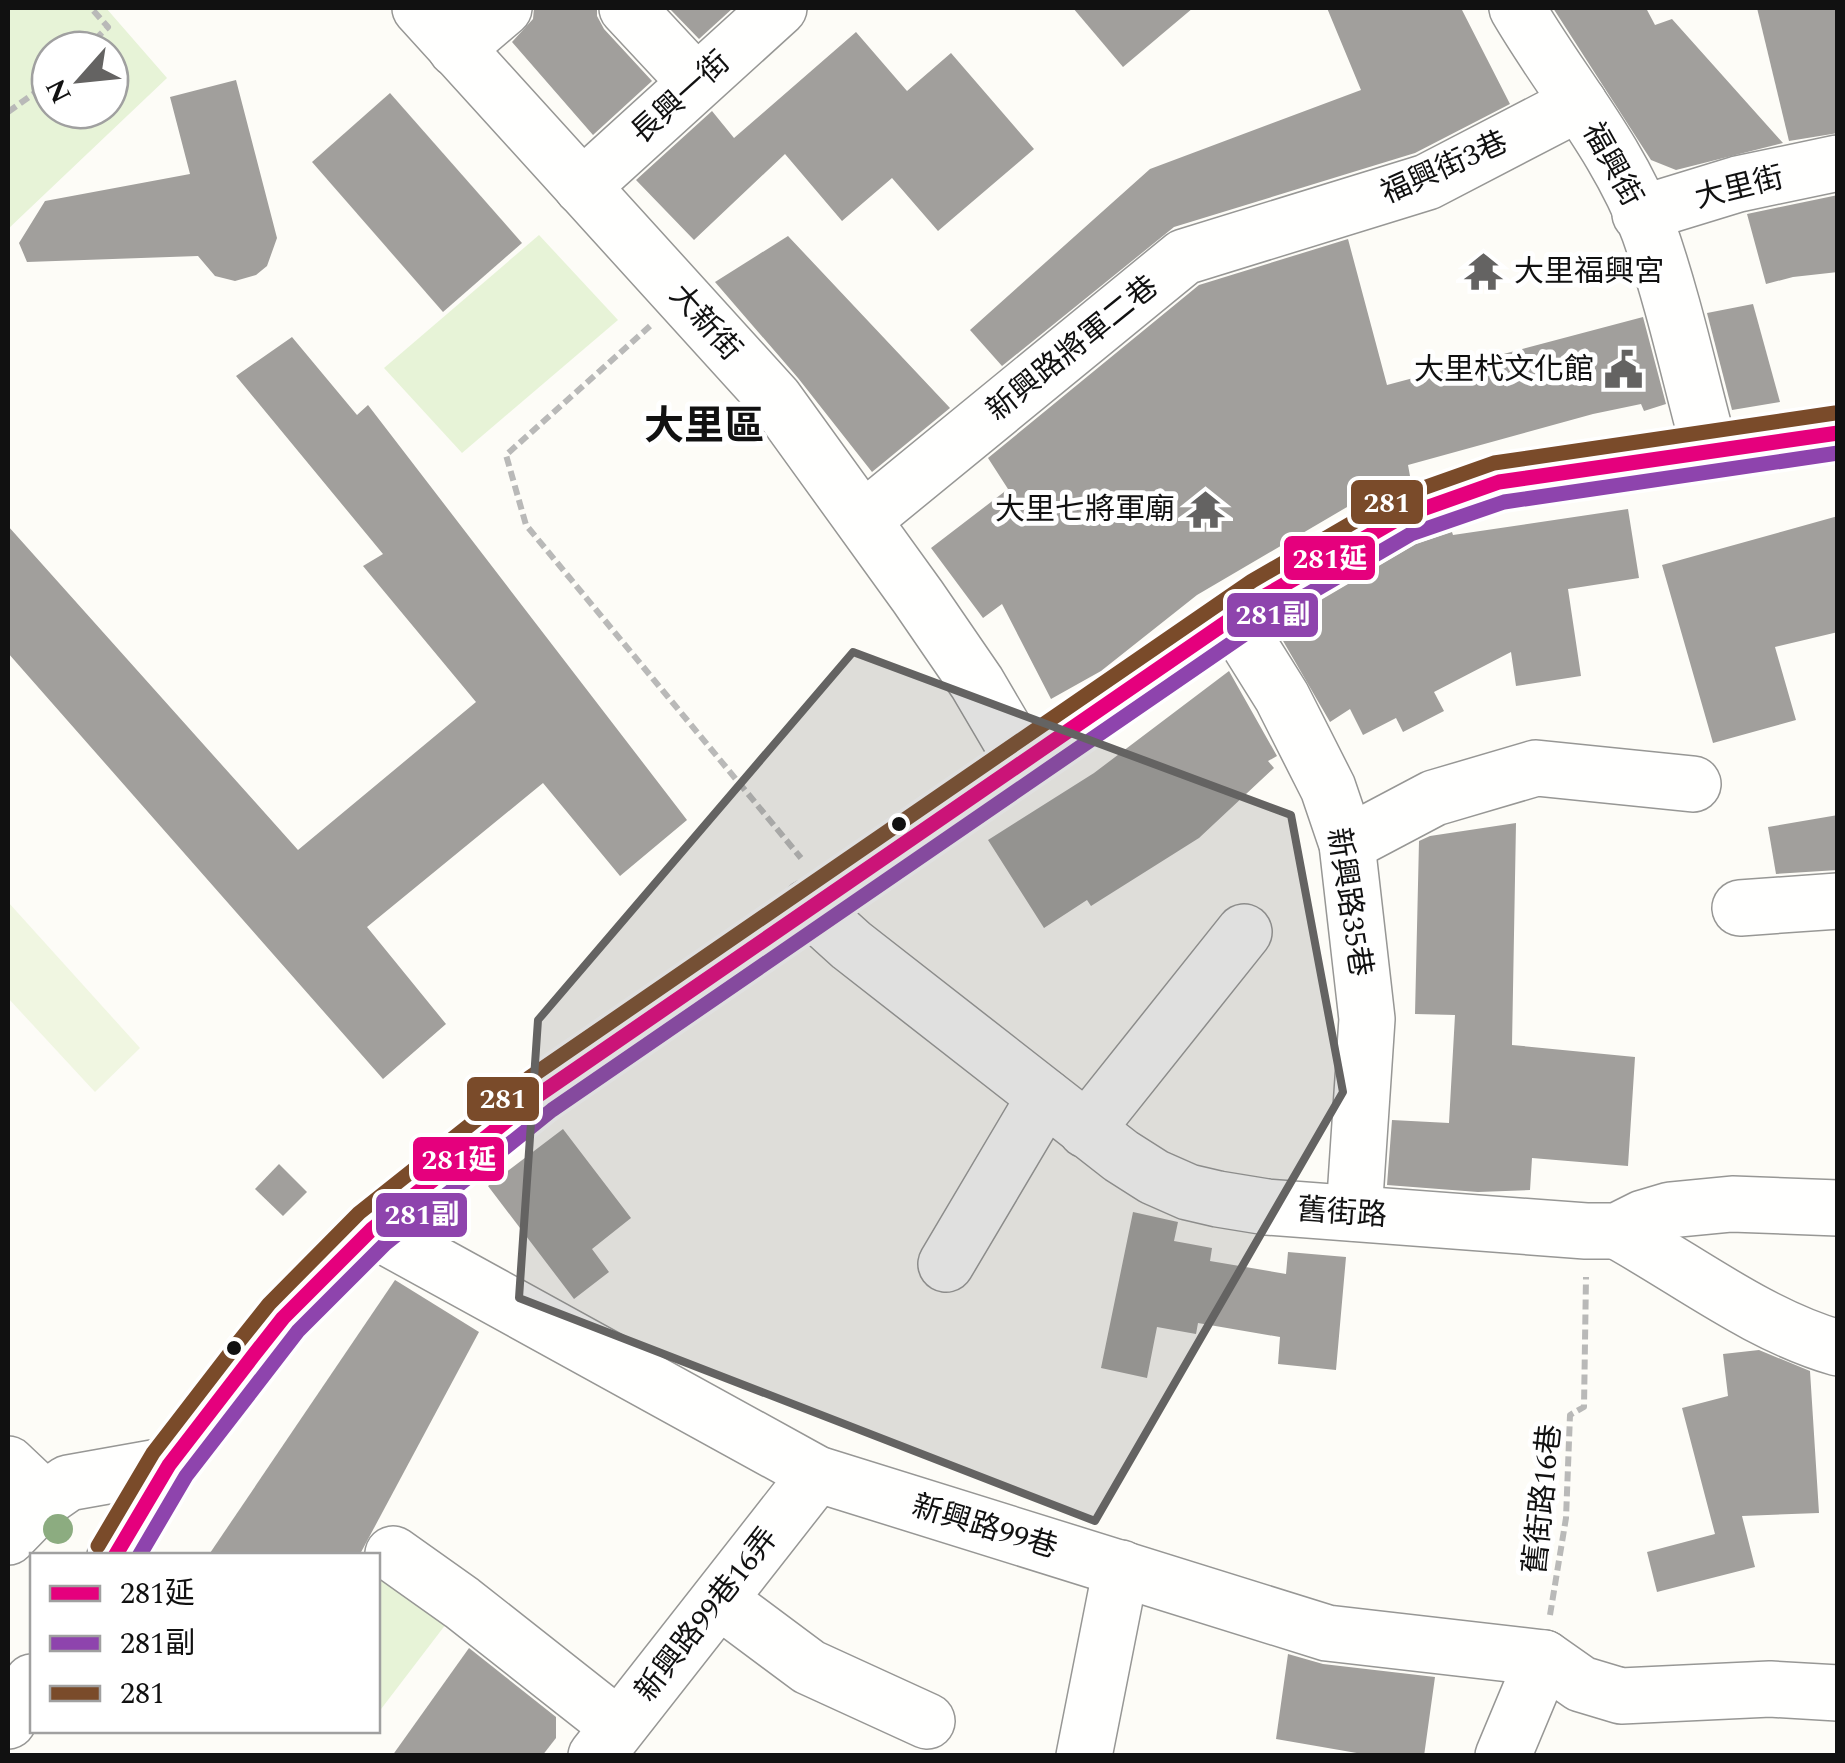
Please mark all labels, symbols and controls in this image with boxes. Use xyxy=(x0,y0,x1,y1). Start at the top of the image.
north arrow xyxy=(30,30,130,130)
street label: 長興一街 xyxy=(621,41,741,155)
text: N xyxy=(35,71,83,111)
street label: 福興街 xyxy=(1570,114,1654,215)
street label: 福興街3巷 xyxy=(1373,119,1515,216)
street label: 大里街 xyxy=(1690,155,1788,221)
place label: 大里福興宮 xyxy=(1514,249,1664,295)
temple icon: 大里福興宮 xyxy=(1463,250,1505,292)
street label: 新興路將軍二巷 xyxy=(977,265,1169,433)
street label: 大新街 xyxy=(658,274,752,372)
place label: 大里杙文化館 xyxy=(1414,347,1594,393)
public building icon: 大里杙文化館 xyxy=(1603,348,1645,390)
district label: 大里區 xyxy=(644,397,764,458)
line badge: 281 xyxy=(1349,478,1425,526)
text: 281 xyxy=(1363,482,1411,525)
place label: 大里七將軍廟 xyxy=(995,487,1175,533)
temple icon: 大里七將軍廟 xyxy=(1184,488,1226,530)
line badge: 281延 xyxy=(1282,534,1377,582)
text: 281延 xyxy=(1292,538,1368,581)
line badge: 281副 xyxy=(1225,591,1320,639)
text: 281副 xyxy=(1235,594,1311,637)
unlabelled marker xyxy=(889,814,909,834)
street label: 新興路35巷 xyxy=(1315,824,1383,980)
line badge: 281 xyxy=(465,1075,541,1123)
text: 281 xyxy=(479,1078,527,1121)
line badge: 281延 xyxy=(411,1135,506,1183)
text: 281延 xyxy=(421,1139,497,1182)
street label: 舊街路 xyxy=(1295,1187,1388,1239)
line badge: 281副 xyxy=(374,1191,469,1239)
text: 281副 xyxy=(384,1194,460,1237)
unlabelled marker xyxy=(224,1338,244,1358)
street label: 舊街路16巷 xyxy=(1512,1422,1574,1576)
street label: 新興路99巷 xyxy=(906,1483,1063,1571)
street label: 新興路99巷16弄 xyxy=(624,1518,790,1712)
legend xyxy=(30,1553,380,1733)
text: 281延 xyxy=(120,1571,195,1617)
text: 281副 xyxy=(120,1621,195,1667)
text: 281 xyxy=(120,1671,165,1717)

